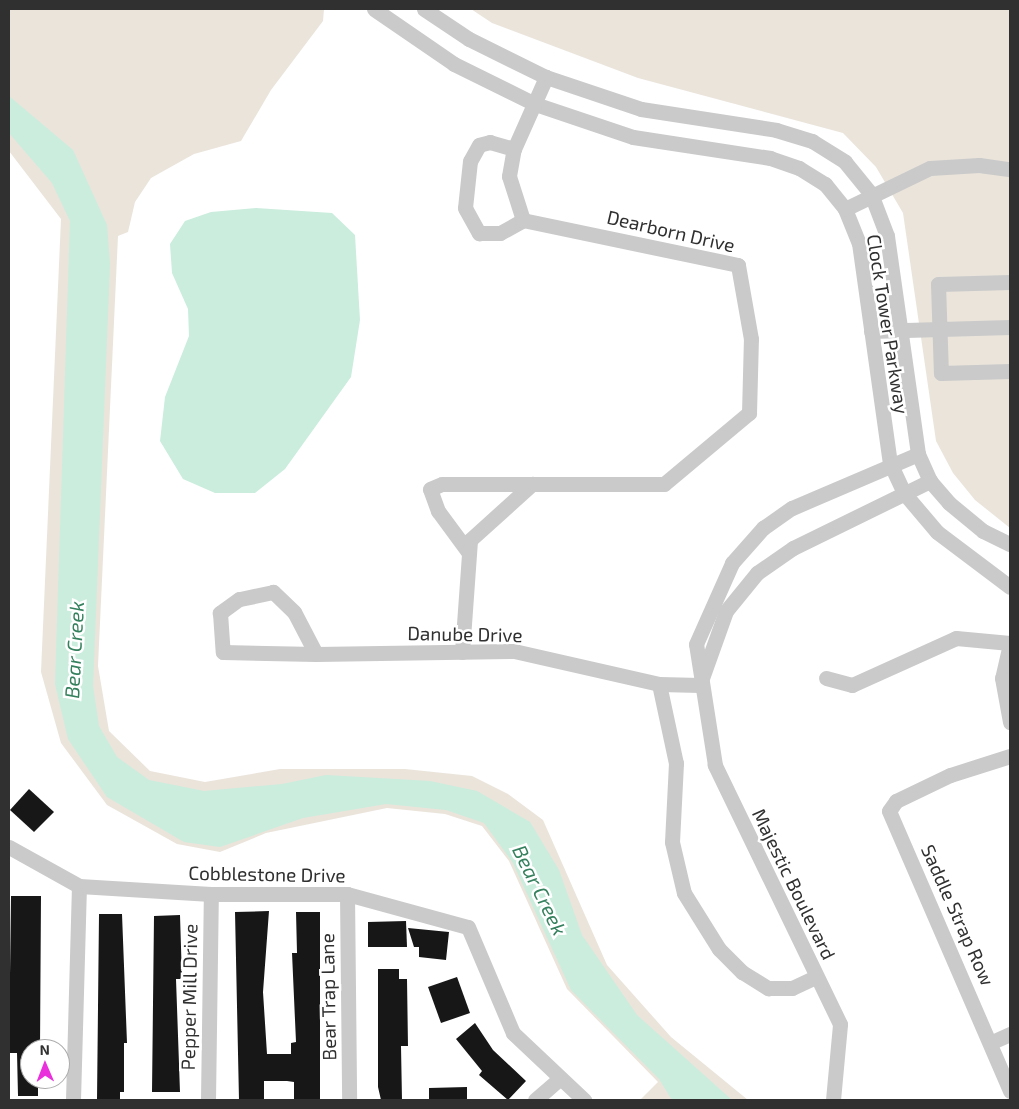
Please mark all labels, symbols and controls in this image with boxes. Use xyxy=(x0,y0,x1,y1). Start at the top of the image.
street label: Dearborn Drive xyxy=(605,205,737,257)
street label: Clock Tower Parkway xyxy=(862,232,914,416)
water label: Bear Creek xyxy=(59,600,89,700)
street label: Danube Drive xyxy=(407,622,523,646)
street label: Majestic Boulevard xyxy=(748,805,840,963)
water label: Bear Creek xyxy=(508,841,572,939)
street label: Saddle Strap Row xyxy=(917,841,999,989)
street label: Cobblestone Drive xyxy=(188,861,346,887)
street label: Pepper Mill Drive xyxy=(176,923,202,1071)
street label: Bear Trap Lane xyxy=(315,933,341,1061)
north arrow xyxy=(20,1039,70,1089)
text: N xyxy=(40,1041,50,1058)

